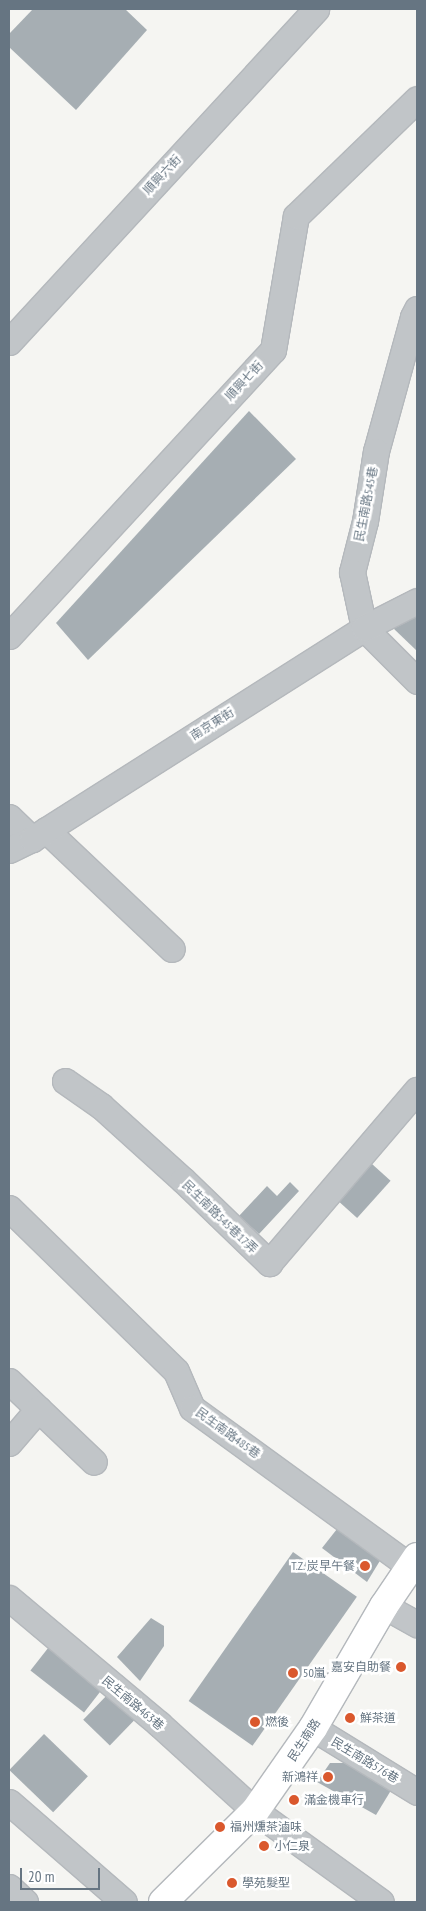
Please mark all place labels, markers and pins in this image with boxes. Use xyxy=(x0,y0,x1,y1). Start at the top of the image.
place label: T.Z. 炭早午餐 xyxy=(291,1559,355,1573)
marker: T.Z. 炭早午餐 xyxy=(359,1560,371,1572)
place label: 嘉安自助餐 xyxy=(331,1660,391,1674)
marker: 嘉安自助餐 xyxy=(395,1661,407,1673)
place label: 50嵐 xyxy=(303,1666,326,1680)
marker: 50嵐 xyxy=(287,1667,299,1679)
place label: 鮮茶道 xyxy=(360,1711,396,1725)
marker: 鮮茶道 xyxy=(344,1712,356,1724)
place label: 燃後 xyxy=(265,1715,289,1729)
marker: 燃後 xyxy=(249,1716,261,1728)
place label: 新鴻祥 xyxy=(282,1770,318,1784)
marker: 新鴻祥 xyxy=(322,1771,334,1783)
place label: 滿金機車行 xyxy=(304,1793,364,1807)
marker: 滿金機車行 xyxy=(288,1794,300,1806)
place label: 福州燻茶滷味 xyxy=(230,1820,302,1834)
marker: 福州燻茶滷味 xyxy=(214,1821,226,1833)
place label: 小仁泉 xyxy=(274,1839,310,1853)
marker: 小仁泉 xyxy=(258,1840,270,1852)
place label: 學苑髮型 xyxy=(242,1876,290,1890)
marker: 學苑髮型 xyxy=(226,1877,238,1889)

